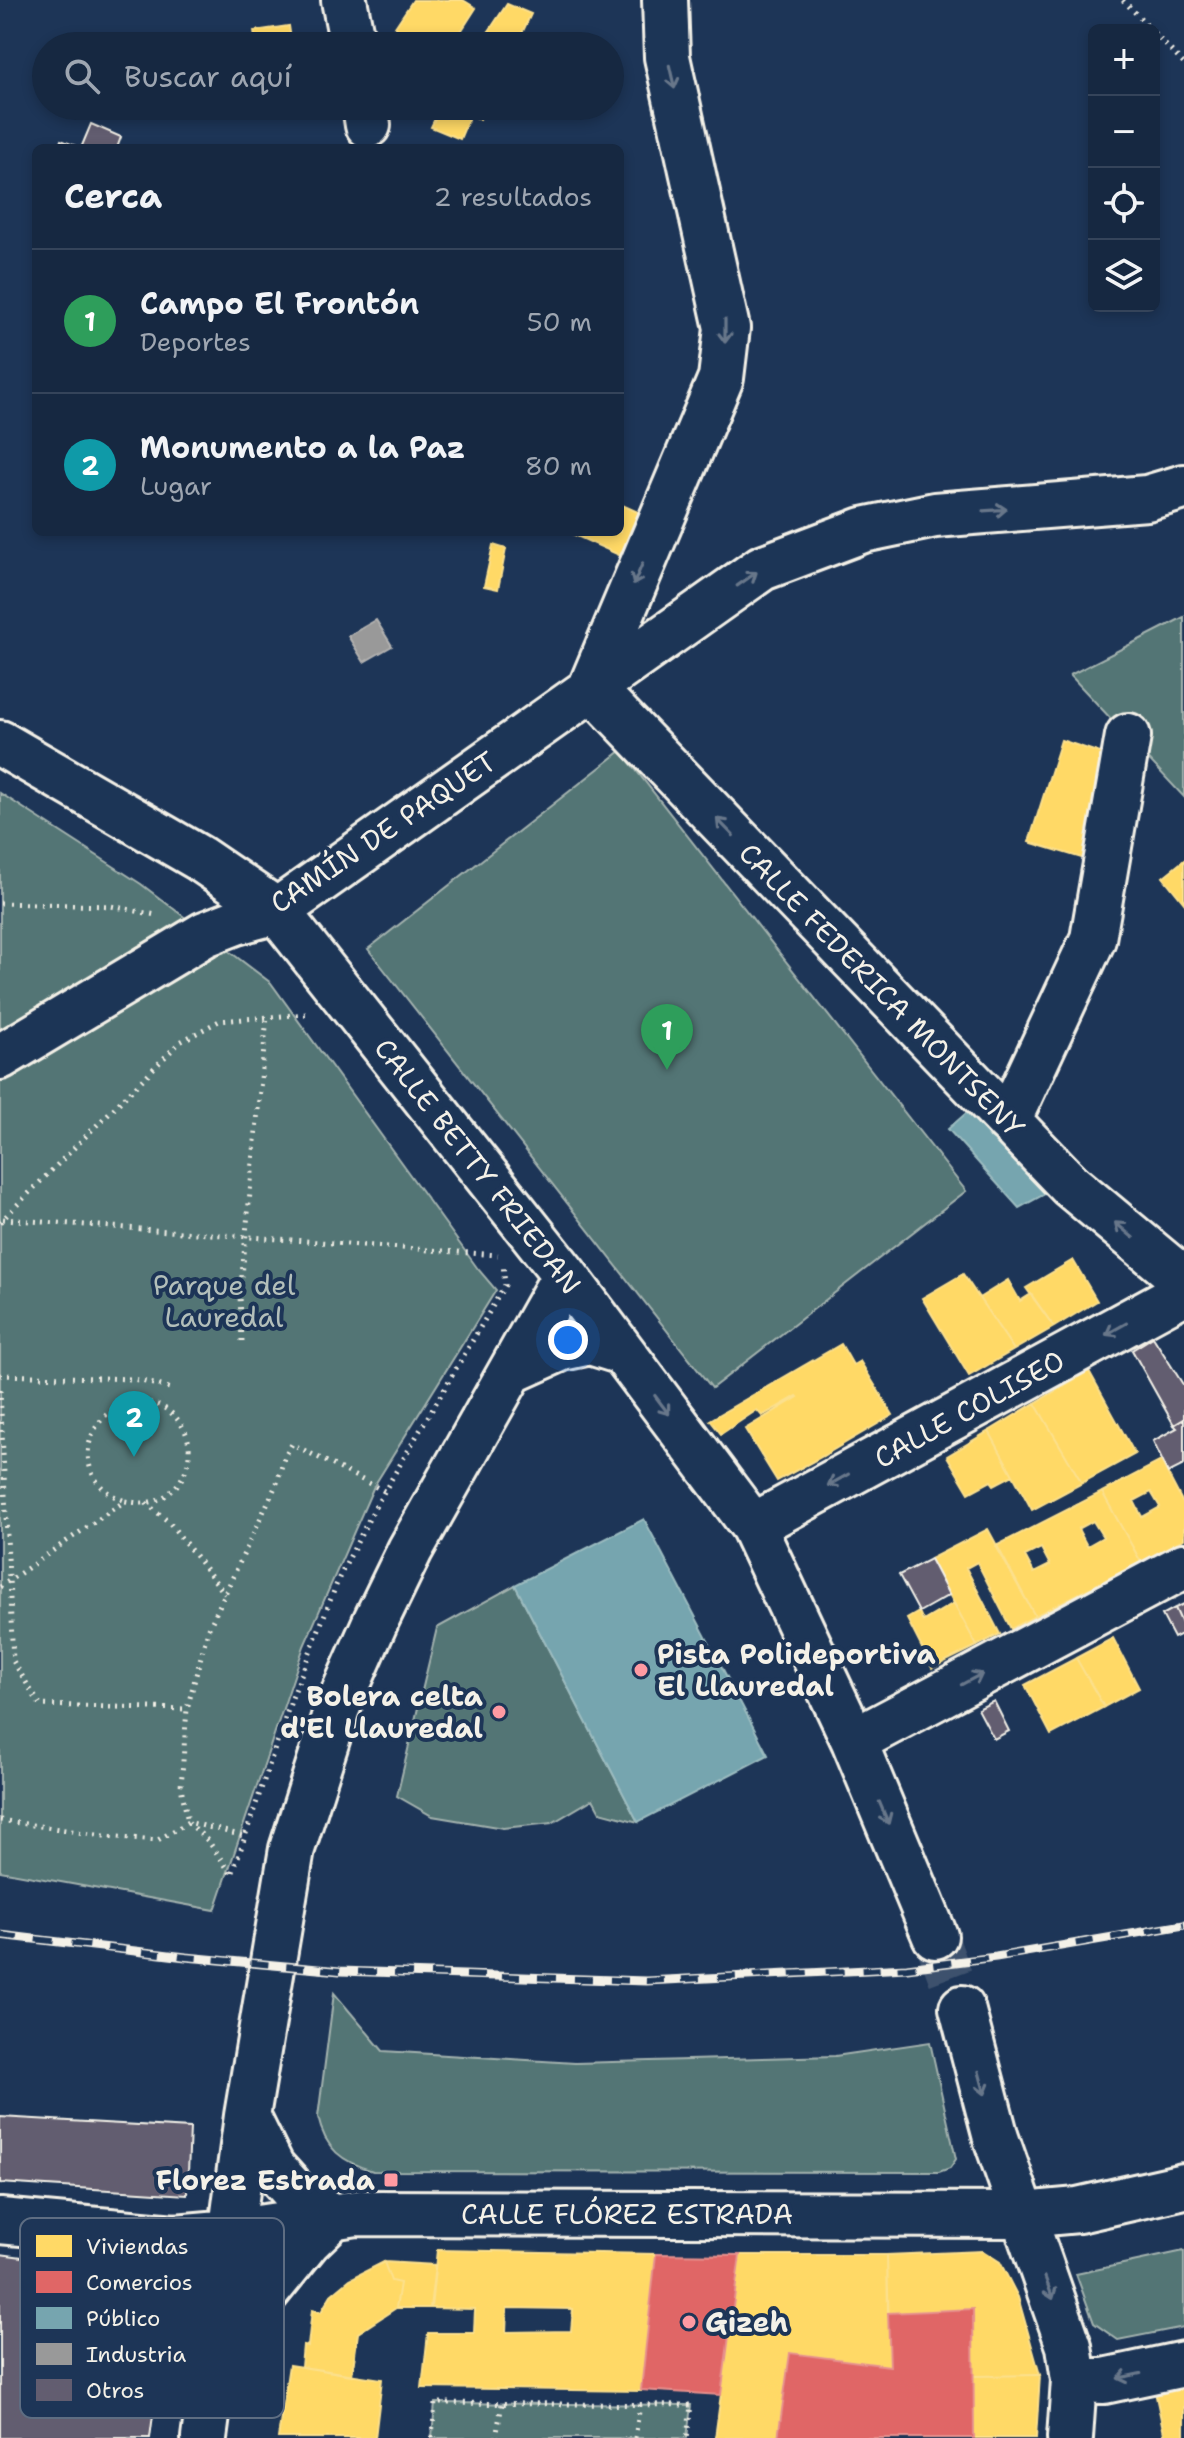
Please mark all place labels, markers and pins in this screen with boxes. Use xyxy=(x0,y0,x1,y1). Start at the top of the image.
pin: 1 xyxy=(641,1004,693,1070)
pin: 2 xyxy=(108,1391,160,1457)
place label: Pista Polideportiva El Llauredal xyxy=(657,1635,936,1705)
marker: Pista Polideportiva El Llauredal xyxy=(632,1661,650,1679)
place label: Bolera celta d'El Llauredal xyxy=(280,1677,483,1747)
marker: Bolera celta d'El Llauredal xyxy=(490,1703,508,1721)
place label: Florez Estrada xyxy=(156,2161,375,2199)
marker: Florez Estrada xyxy=(382,2171,400,2189)
place label: Gizeh xyxy=(705,2303,788,2341)
marker: Gizeh xyxy=(680,2313,698,2331)

